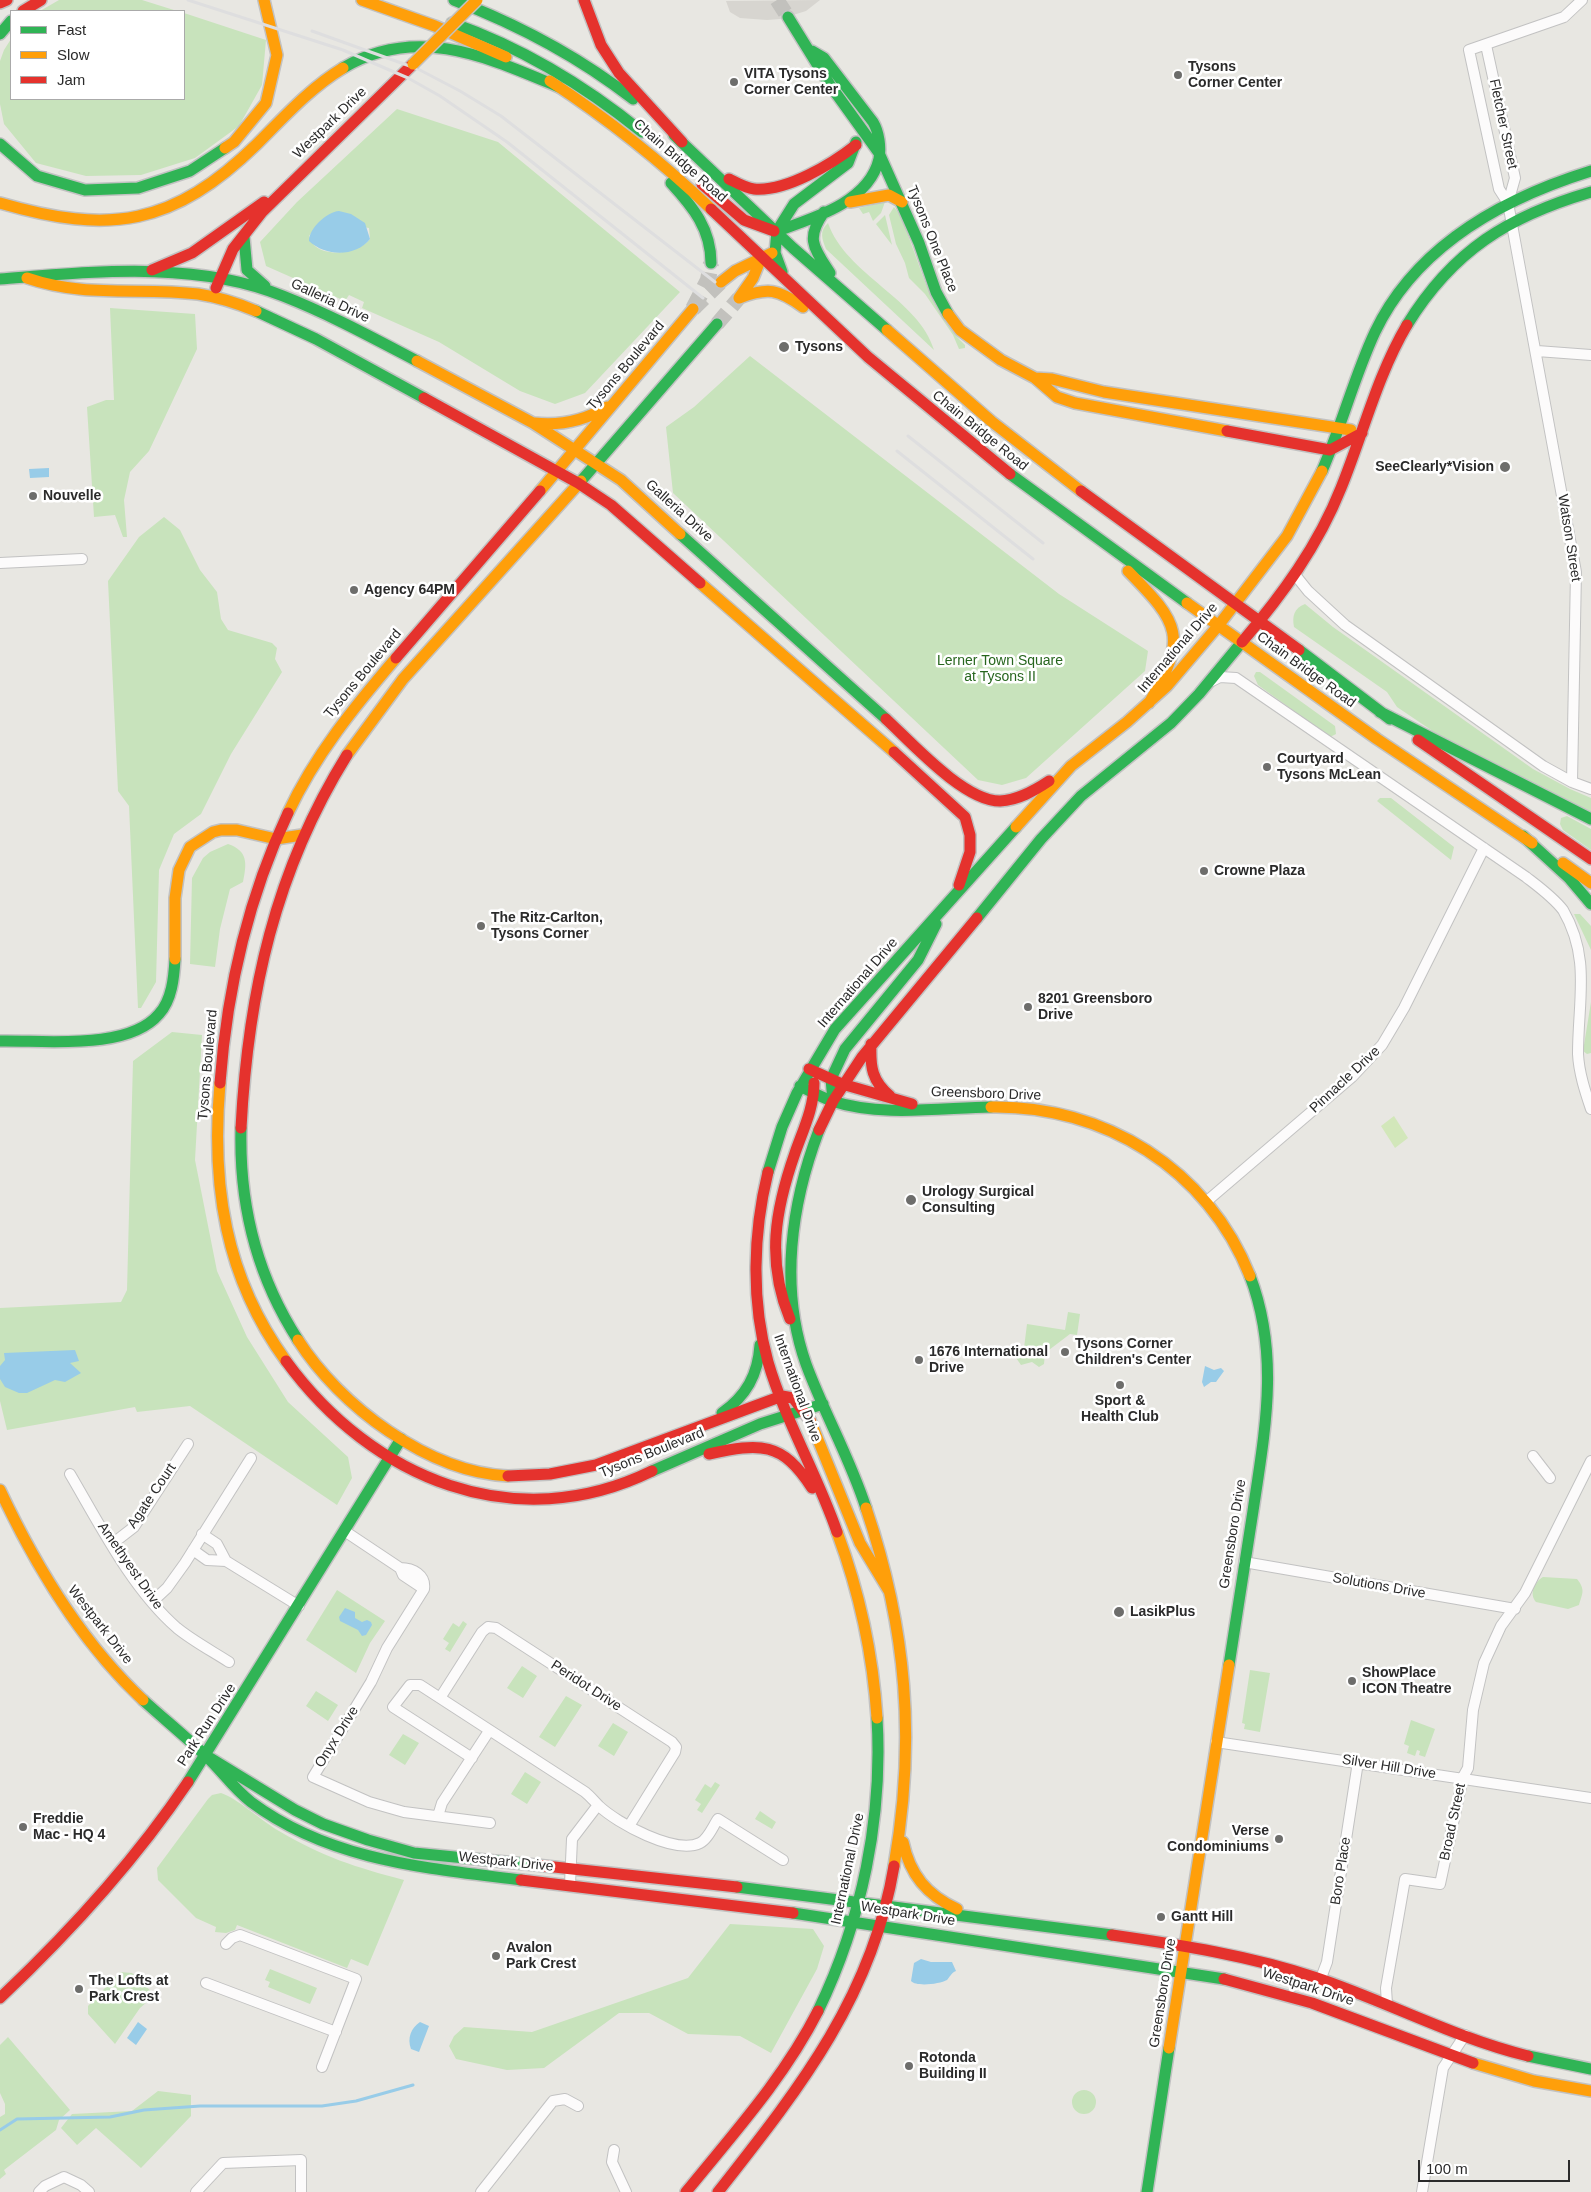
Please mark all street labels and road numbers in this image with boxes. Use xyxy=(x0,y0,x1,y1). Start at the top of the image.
street label: Fletcher Street xyxy=(1485,77,1521,171)
street label: Westpark Drive xyxy=(290,84,370,162)
street label: Chain Bridge Road xyxy=(630,116,730,206)
street label: Tysons One Place xyxy=(903,183,961,295)
street label: Galleria Drive xyxy=(288,275,372,327)
street label: Tysons Boulevard xyxy=(584,318,668,414)
street label: Chain Bridge Road xyxy=(929,387,1031,475)
street label: Galleria Drive xyxy=(642,476,716,546)
street label: Watson Street xyxy=(1554,493,1584,583)
street label: International Drive xyxy=(1134,600,1222,696)
street label: Tysons Boulevard xyxy=(321,626,405,722)
street label: Chain Bridge Road xyxy=(1253,628,1359,712)
street label: International Drive xyxy=(814,935,902,1031)
street label: Tysons Boulevard xyxy=(195,1009,221,1121)
street label: Pinnacle Drive xyxy=(1306,1043,1384,1117)
street label: Greensboro Drive xyxy=(930,1084,1042,1104)
street label: International Drive xyxy=(770,1332,824,1444)
street label: Tysons Boulevard xyxy=(597,1424,707,1482)
street label: Agate Court xyxy=(124,1460,180,1532)
street label: Greensboro Drive xyxy=(1216,1478,1250,1590)
street label: Amethyest Drive xyxy=(94,1519,166,1613)
street label: Solutions Drive xyxy=(1331,1570,1427,1602)
street label: Westpark Drive xyxy=(64,1582,136,1668)
street label: Peridot Drive xyxy=(547,1657,625,1715)
street label: Park Run Drive xyxy=(174,1681,240,1769)
street label: Onyx Drive xyxy=(312,1703,362,1771)
street label: Silver Hill Drive xyxy=(1341,1751,1437,1783)
street label: Broad Street xyxy=(1437,1782,1469,1862)
street label: International Drive xyxy=(828,1812,868,1926)
street label: Boro Place xyxy=(1327,1836,1355,1906)
street label: Westpark Drive xyxy=(458,1849,554,1875)
street label: Westpark Drive xyxy=(860,1898,956,1930)
street label: Greensboro Drive xyxy=(1146,1937,1180,2049)
street label: Westpark Drive xyxy=(1260,1964,1356,2010)

